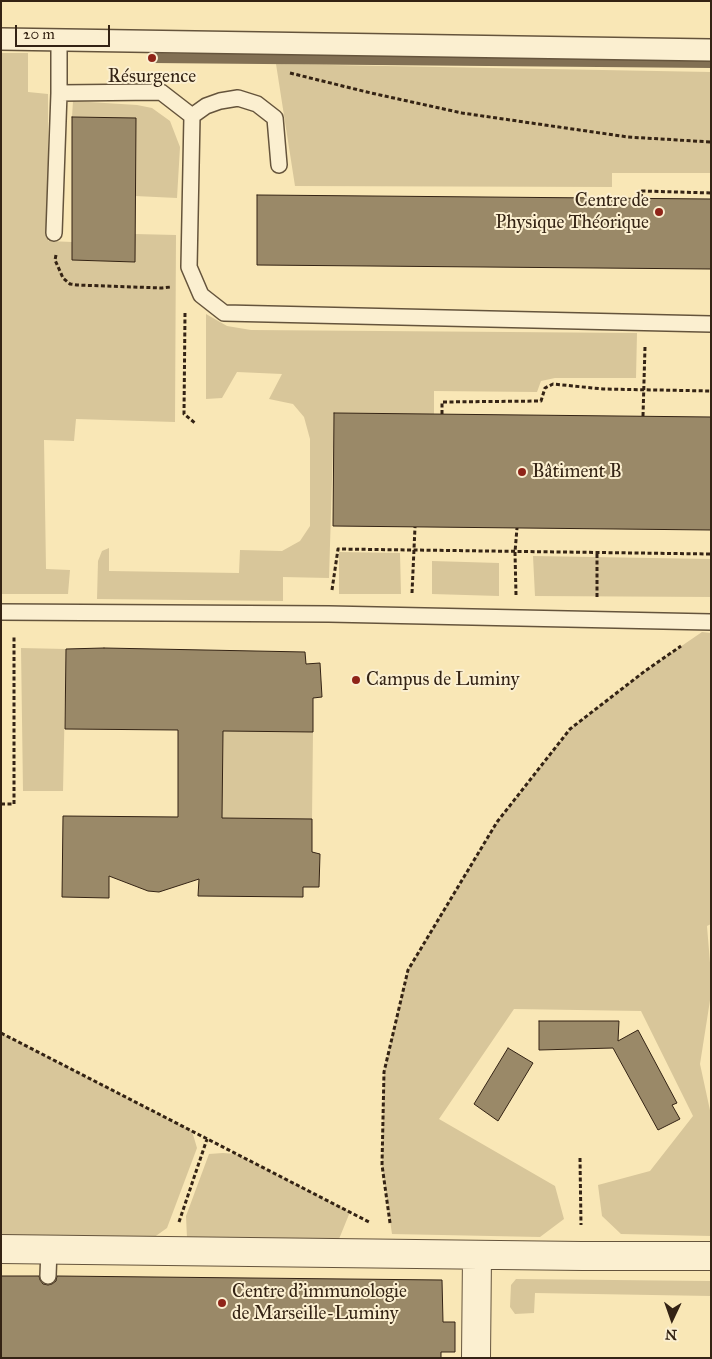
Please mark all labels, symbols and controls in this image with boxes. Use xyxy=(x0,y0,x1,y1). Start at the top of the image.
scale bar xyxy=(18,15,112,47)
text: 20 m xyxy=(23,25,55,43)
marker: Résurgence xyxy=(146,52,158,64)
place label: Résurgence xyxy=(108,66,196,88)
place label: Centre de Physique Théorique xyxy=(495,190,649,234)
marker: Centre de Physique Théorique xyxy=(653,206,665,218)
place label: Bâtiment B xyxy=(532,461,622,483)
marker: Bâtiment B xyxy=(516,466,528,478)
place label: Campus de Luminy xyxy=(366,669,519,691)
marker: Campus de Luminy xyxy=(350,674,362,686)
place label: Centre d'immunologie de Marseille-Luminy xyxy=(232,1281,407,1325)
north arrow xyxy=(647,1294,697,1344)
marker: Centre d'immunologie de Marseille-Luminy xyxy=(216,1297,228,1309)
text: N xyxy=(665,1326,678,1343)

